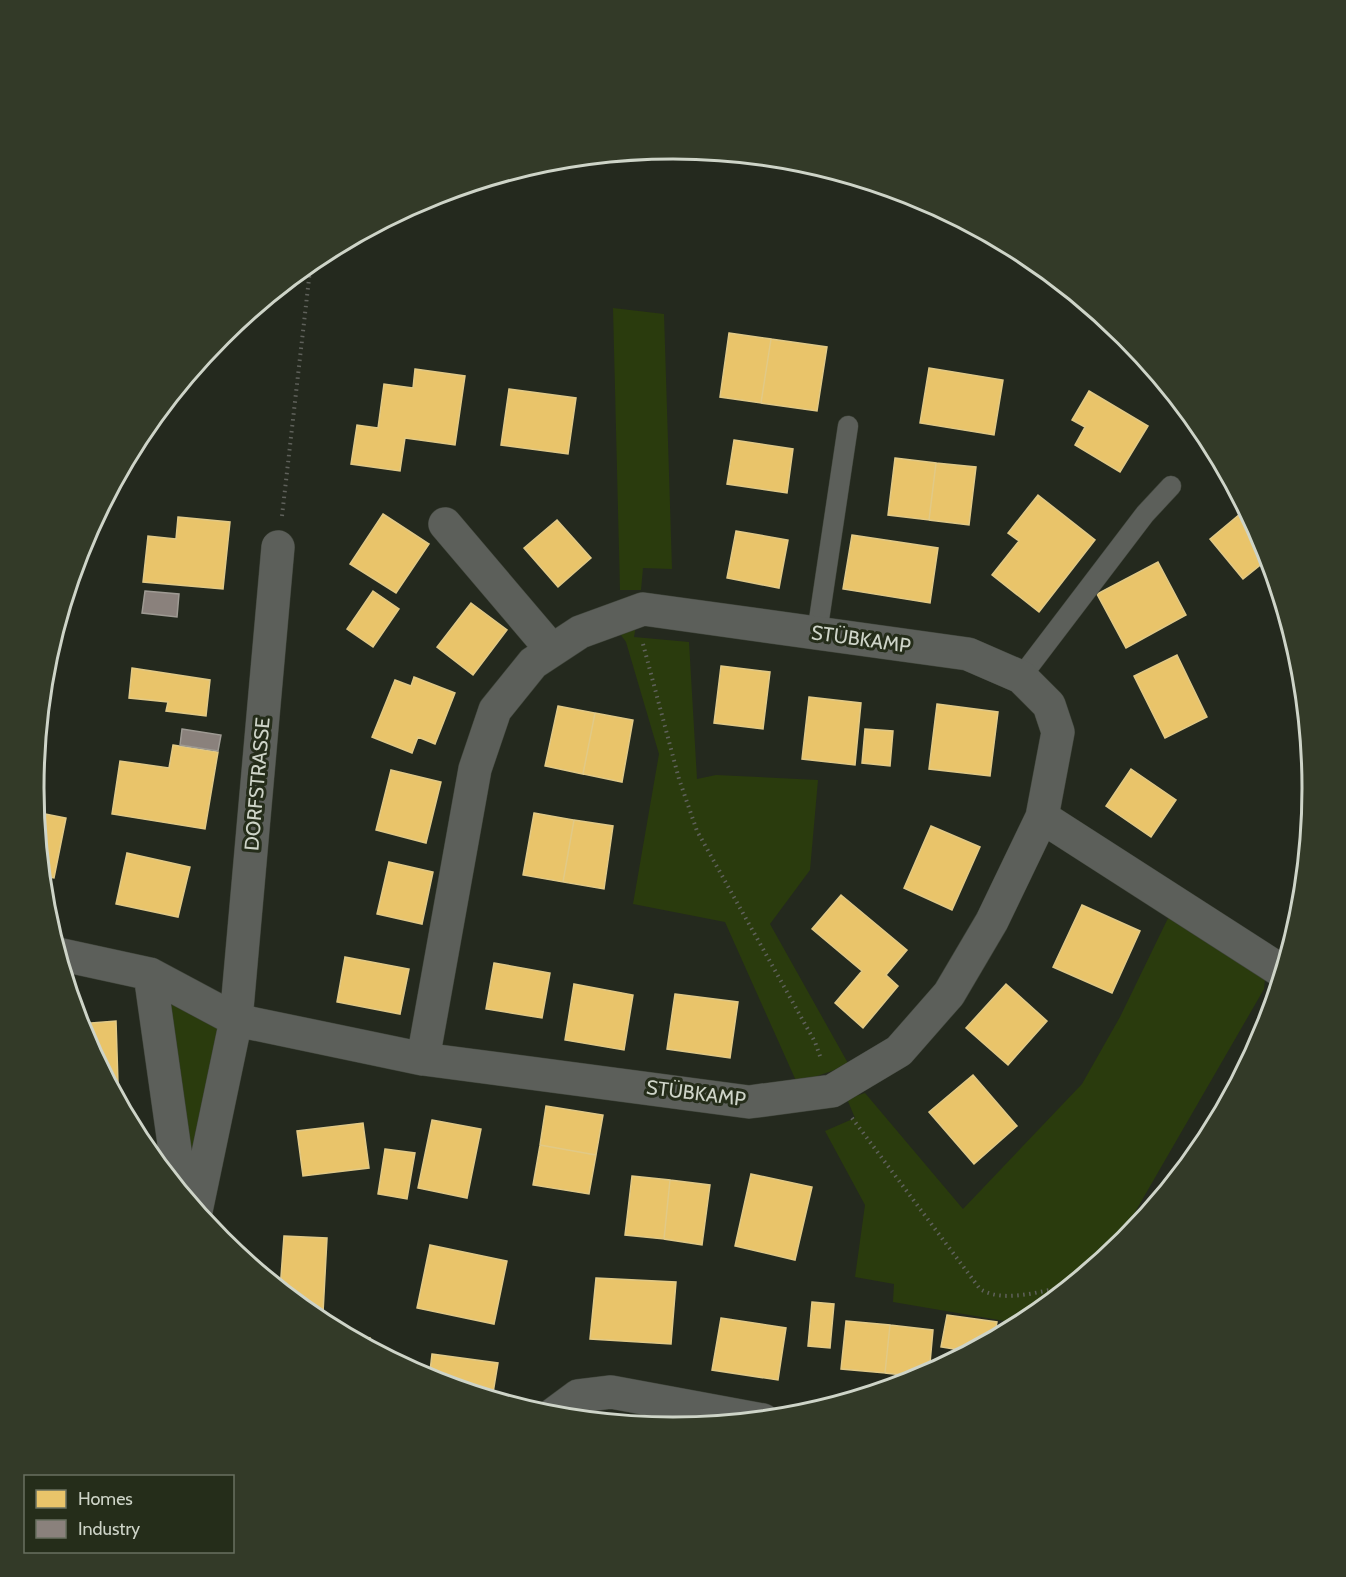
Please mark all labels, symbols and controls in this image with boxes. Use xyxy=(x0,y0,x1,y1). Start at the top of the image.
street label: STÜBKAMP xyxy=(810,620,912,658)
street label: DORFSTRASSE xyxy=(239,716,275,852)
street label: STÜBKAMP xyxy=(645,1075,747,1111)
legend xyxy=(24,1475,234,1553)
text: Homes xyxy=(78,1488,133,1510)
text: Industry xyxy=(78,1518,140,1540)

